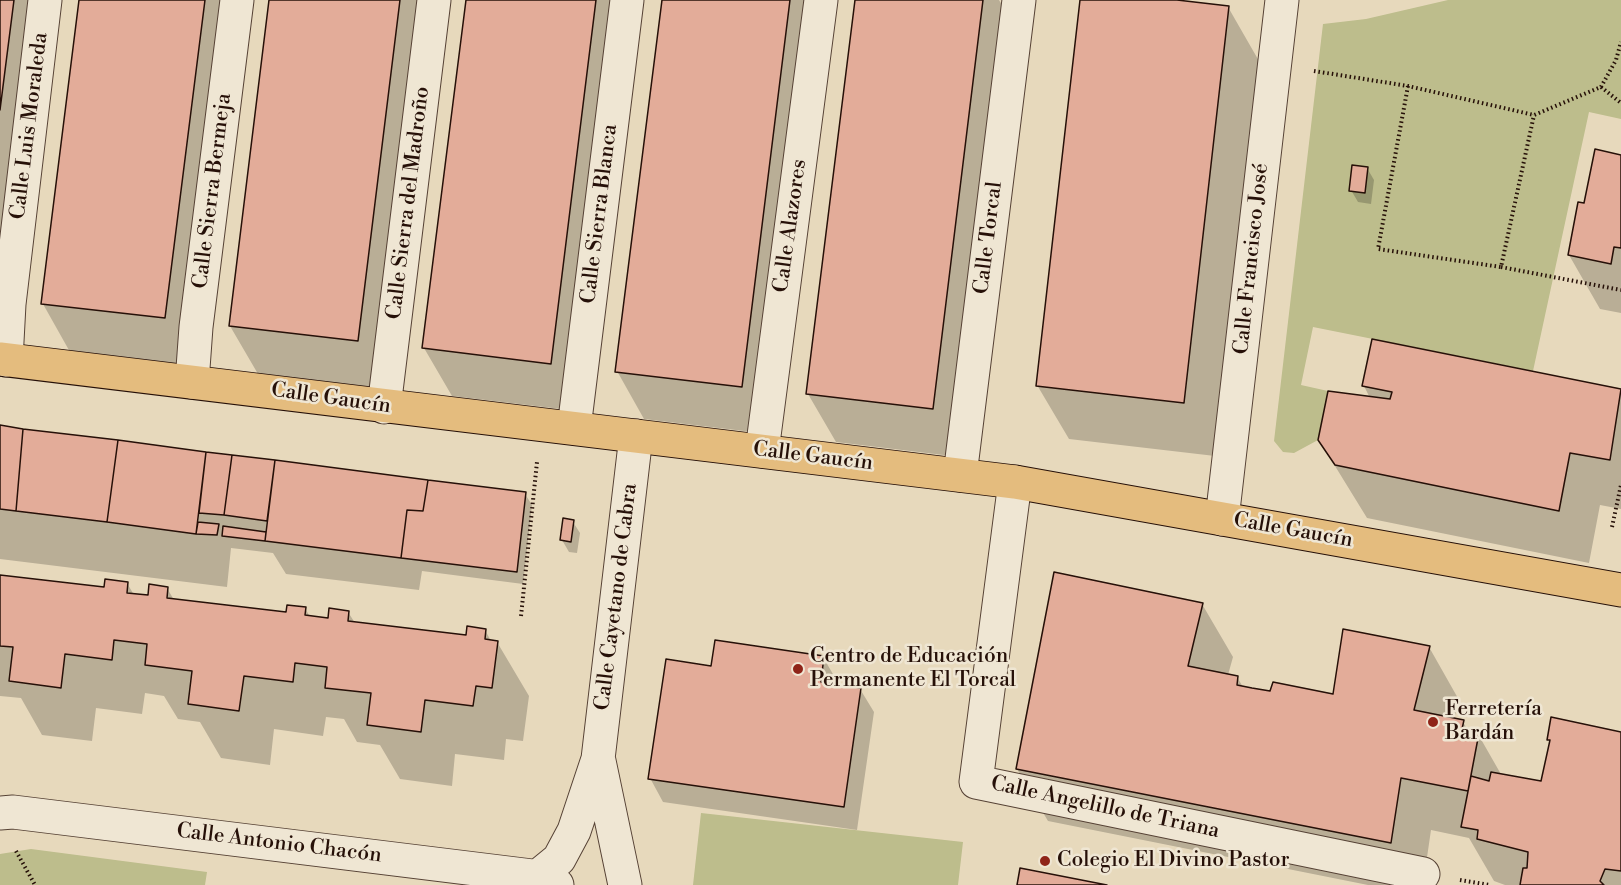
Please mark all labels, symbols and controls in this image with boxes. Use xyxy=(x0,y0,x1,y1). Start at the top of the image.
street label: Calle Luis Moraleda xyxy=(6,31,54,221)
street label: Calle Sierra del Madroño xyxy=(382,85,436,321)
street label: Calle Sierra Bermeja xyxy=(188,92,238,290)
street label: Calle Sierra Blanca xyxy=(576,123,624,305)
street label: Calle Alazores xyxy=(769,158,813,294)
street label: Calle Francisco José xyxy=(1229,162,1275,356)
street label: Calle Torcal xyxy=(970,180,1008,296)
street label: Calle Gaucín xyxy=(270,378,392,420)
street label: Calle Gaucín xyxy=(752,437,874,477)
street label: Calle Cayetano de Cabra xyxy=(591,482,643,712)
street label: Calle Gaucín xyxy=(1231,508,1355,554)
place label: Centro de Educación Permanente El Torcal xyxy=(810,644,1016,694)
marker: Centro de Educación Permanente El Torcal xyxy=(791,662,805,676)
place label: Ferretería Bardán xyxy=(1445,697,1542,747)
marker: Ferretería Bardán xyxy=(1426,715,1440,729)
street label: Calle Angelillo de Triana xyxy=(988,771,1222,845)
street label: Calle Antonio Chacón xyxy=(175,819,383,869)
place label: Colegio El Divino Pastor xyxy=(1057,848,1290,874)
marker: Colegio El Divino Pastor xyxy=(1038,854,1052,868)

